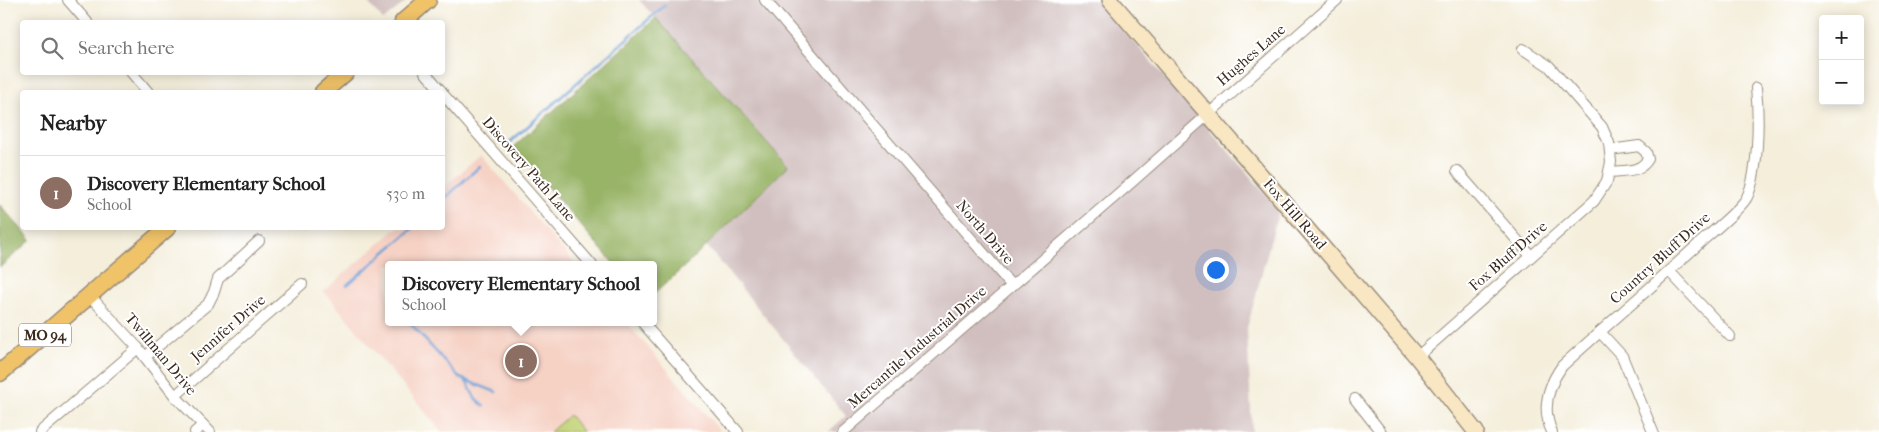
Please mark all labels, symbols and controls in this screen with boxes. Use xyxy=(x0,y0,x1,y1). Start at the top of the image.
map controls xyxy=(1819,15,1864,105)
button: + xyxy=(1819,15,1864,60)
search box xyxy=(20,20,445,75)
street label: Hughes Lane xyxy=(1213,20,1289,90)
icon: search xyxy=(38,34,66,62)
text: Search here xyxy=(78,37,174,59)
button: − xyxy=(1819,60,1864,105)
text: Nearby xyxy=(40,111,106,135)
street label: Discovery Path Lane xyxy=(479,113,580,225)
text: Discovery Elementary School xyxy=(87,173,326,195)
street label: Fox Hill Road xyxy=(1259,175,1331,254)
text: 1 xyxy=(53,184,59,203)
text: 530 m xyxy=(386,184,425,203)
text: School xyxy=(87,195,132,214)
street label: North Drive xyxy=(952,196,1018,268)
street label: Country Bluff Drive xyxy=(1606,208,1714,308)
street label: Fox Bluff Drive xyxy=(1465,217,1551,295)
your location xyxy=(1203,257,1229,283)
popup xyxy=(385,261,657,326)
text: Discovery Elementary School xyxy=(402,273,640,295)
street label: Mercantile Industrial Drive xyxy=(844,282,990,412)
street label: Jennifer Drive xyxy=(186,290,269,366)
text: School xyxy=(402,295,446,314)
street label: Twillman Drive xyxy=(121,309,201,399)
road number: MO 94 xyxy=(19,324,71,346)
pin: 1 xyxy=(505,342,537,380)

